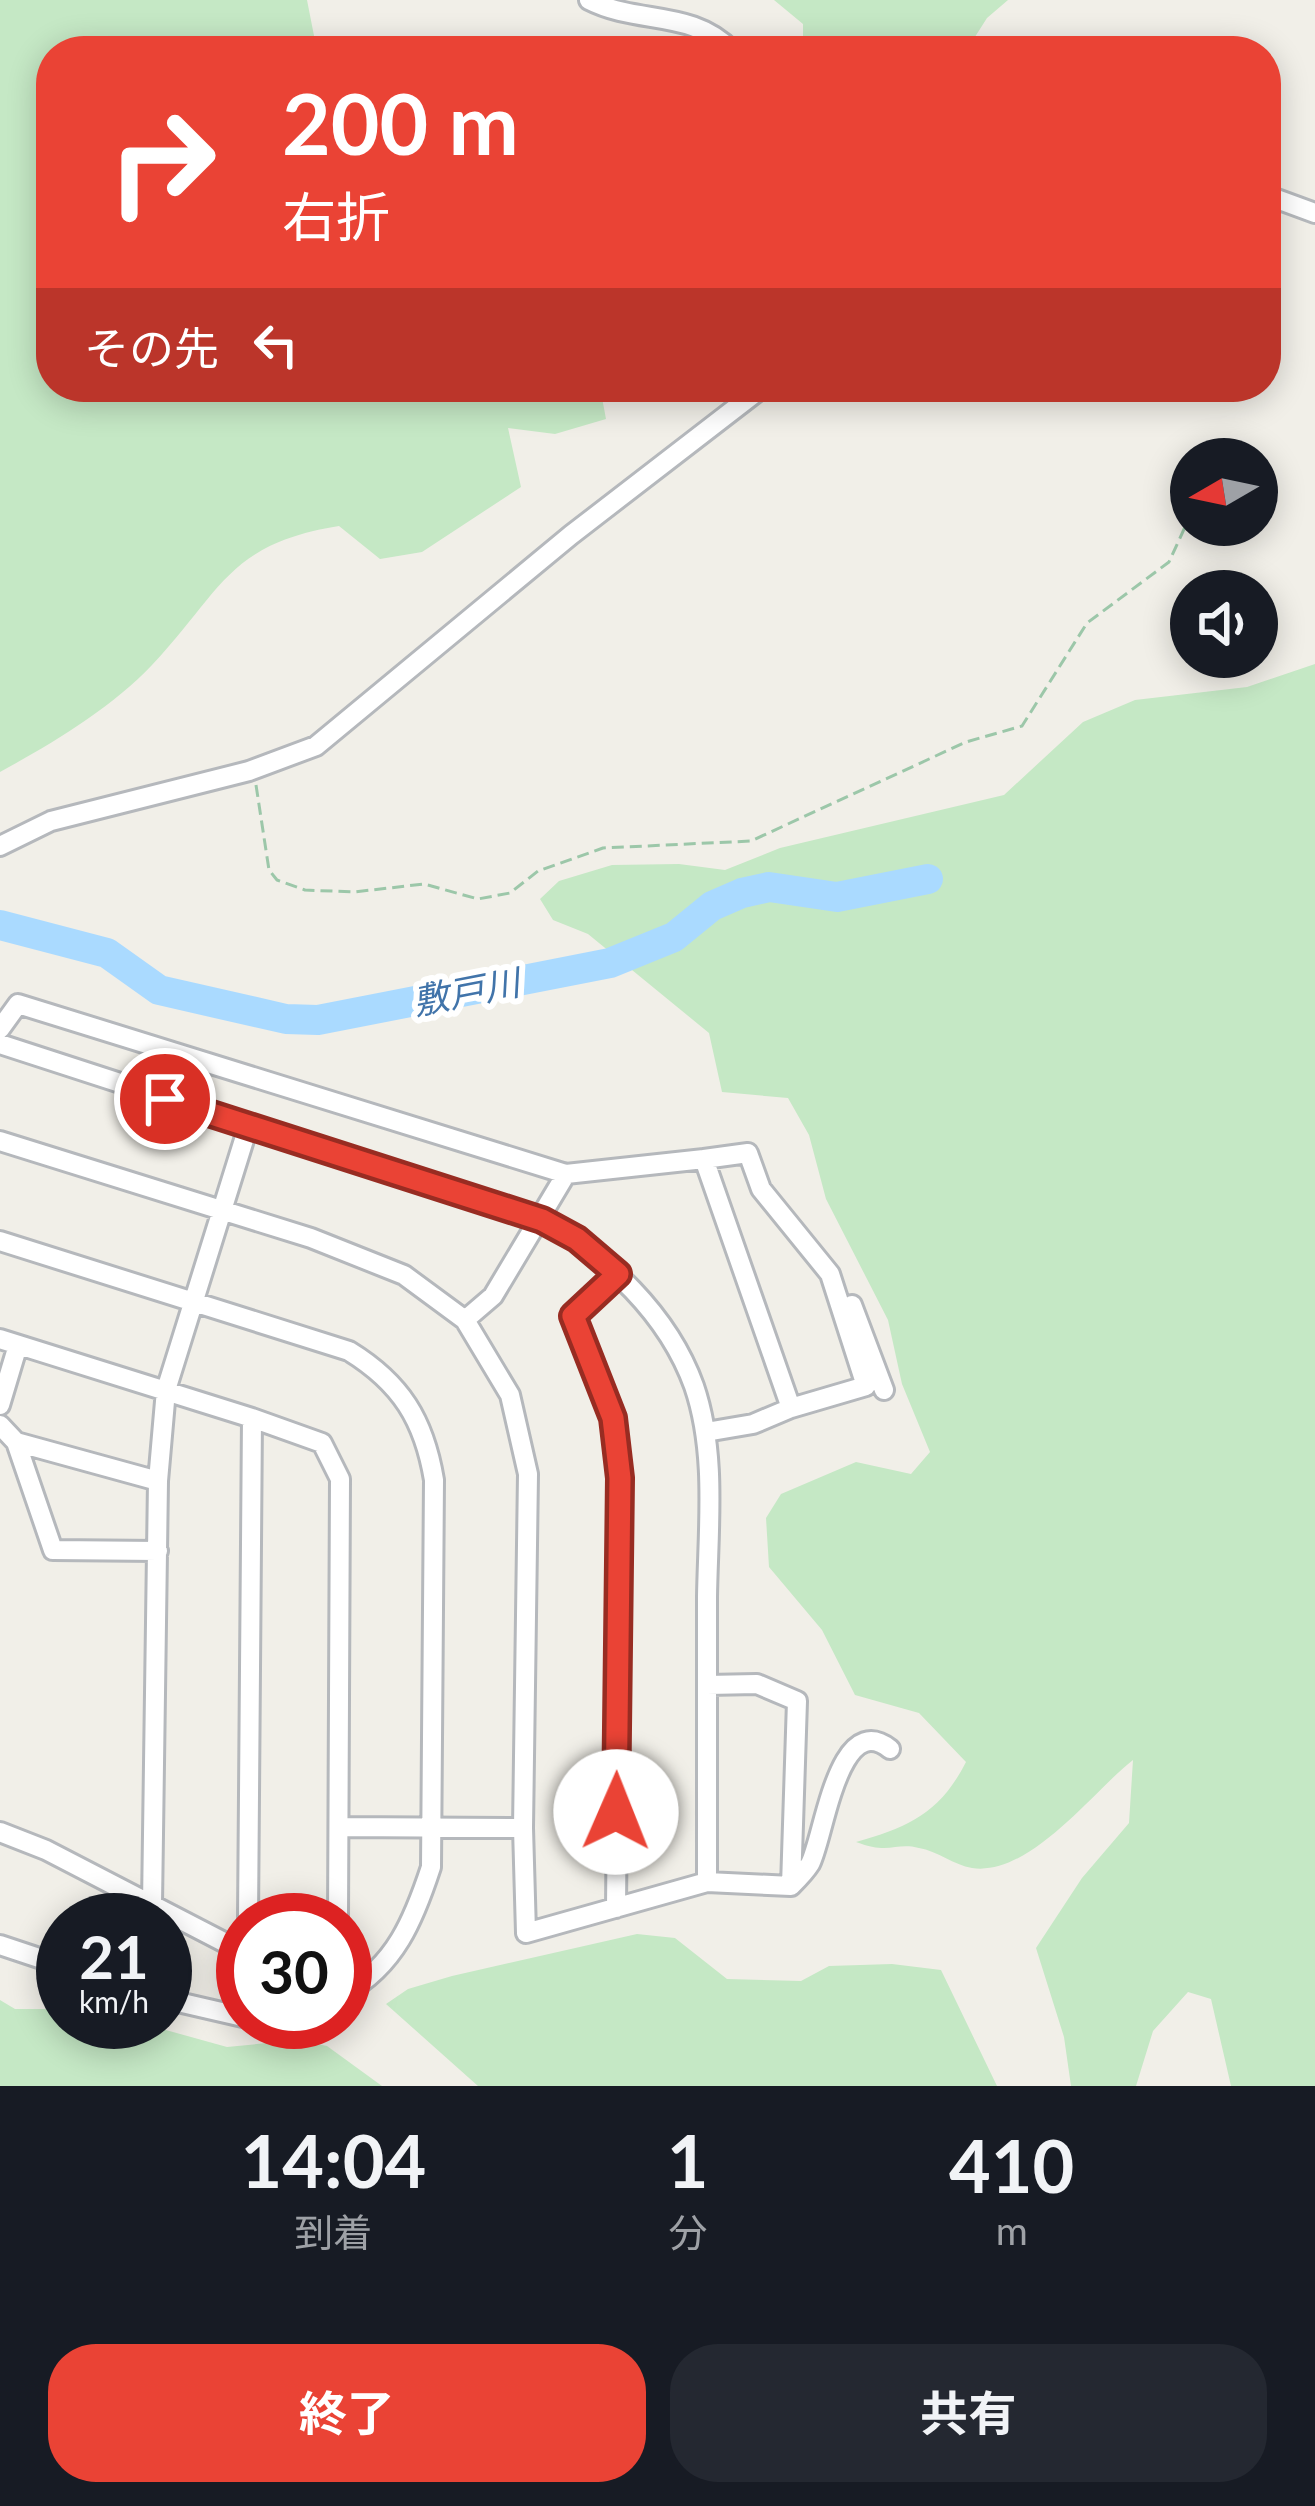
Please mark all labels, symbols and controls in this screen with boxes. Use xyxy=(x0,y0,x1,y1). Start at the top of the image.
text: 200 m xyxy=(282,72,519,173)
icon: right xyxy=(84,84,240,240)
text: 右折 xyxy=(282,184,390,249)
icon: left xyxy=(243,312,309,378)
text: その先 xyxy=(84,321,219,375)
north arrow xyxy=(1170,438,1278,546)
map controls xyxy=(1170,438,1278,678)
button: sound xyxy=(1170,570,1278,678)
water label: 敷戸川 xyxy=(409,958,527,1023)
pin xyxy=(114,1048,216,1150)
icon: arrive xyxy=(132,1066,198,1132)
position arrow xyxy=(553,1749,679,1875)
speed limit sign: 30 xyxy=(216,1893,372,2049)
text: 21 xyxy=(79,1920,149,1992)
text: km/h xyxy=(79,1983,149,2019)
text: 14:04 xyxy=(241,2117,426,2203)
text: 1 xyxy=(667,2117,709,2203)
text: 410 xyxy=(949,2122,1074,2208)
text: m xyxy=(996,2207,1028,2253)
text: 到着 xyxy=(294,2209,372,2255)
text: 分 xyxy=(668,2209,707,2255)
button: 終了 xyxy=(48,2344,646,2482)
button: 共有 xyxy=(670,2344,1267,2482)

